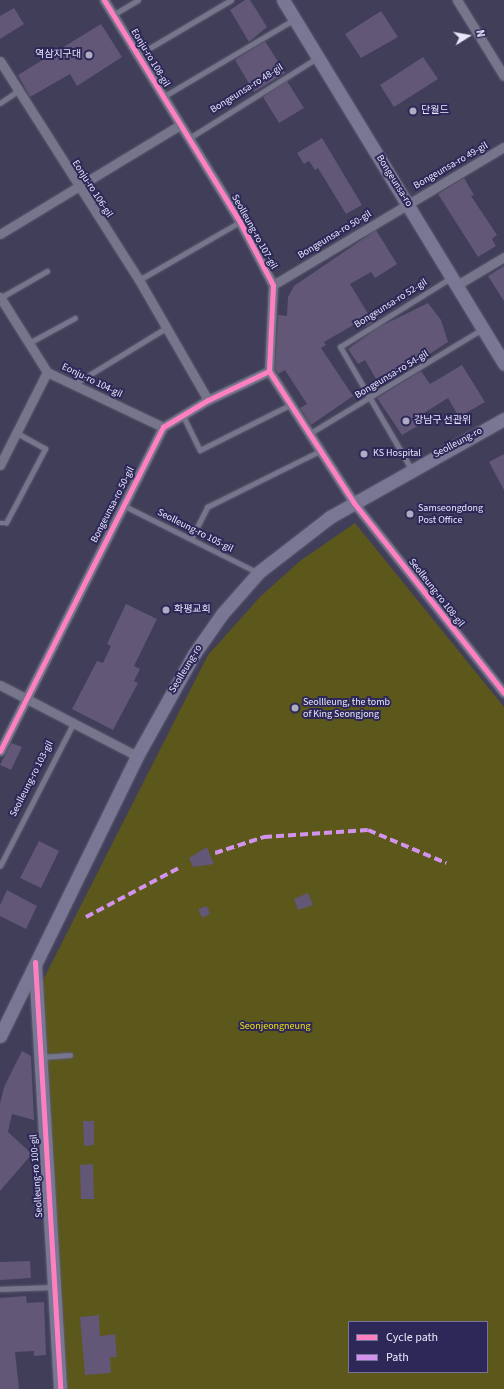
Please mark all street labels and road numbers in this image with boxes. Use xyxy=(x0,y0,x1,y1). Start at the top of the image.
street label: Eonju-ro 108-gil xyxy=(128,27,172,89)
street label: Bongeunsa-ro 48-gil xyxy=(208,62,286,116)
street label: Bongeunsa-ro 49-gil xyxy=(412,140,490,192)
street label: Bongeunsa-ro xyxy=(373,153,415,209)
street label: Eonju-ro 106-gil xyxy=(69,158,115,220)
street label: Seolleung-ro 107-gil xyxy=(228,192,280,272)
street label: Bongeunsa-ro 50-gil xyxy=(296,208,374,262)
street label: Bongeunsa-ro 52-gil xyxy=(352,277,430,331)
street label: Bongeunsa-ro 54-gil xyxy=(353,348,431,402)
street label: Eonju-ro 104-gil xyxy=(60,361,124,401)
street label: Seolleung-ro xyxy=(432,425,484,461)
street label: Bongeunsa-ro 50-gil xyxy=(89,465,137,545)
street label: Seolleung-ro 105-gil xyxy=(155,507,235,555)
street label: Seolleung-ro 108-gil xyxy=(406,556,466,630)
street label: Seolleung-ro xyxy=(167,643,205,695)
street label: Seolleung-ro 103-gil xyxy=(8,739,56,819)
street label: Seolleung-ro 100-gil xyxy=(28,1134,46,1218)

